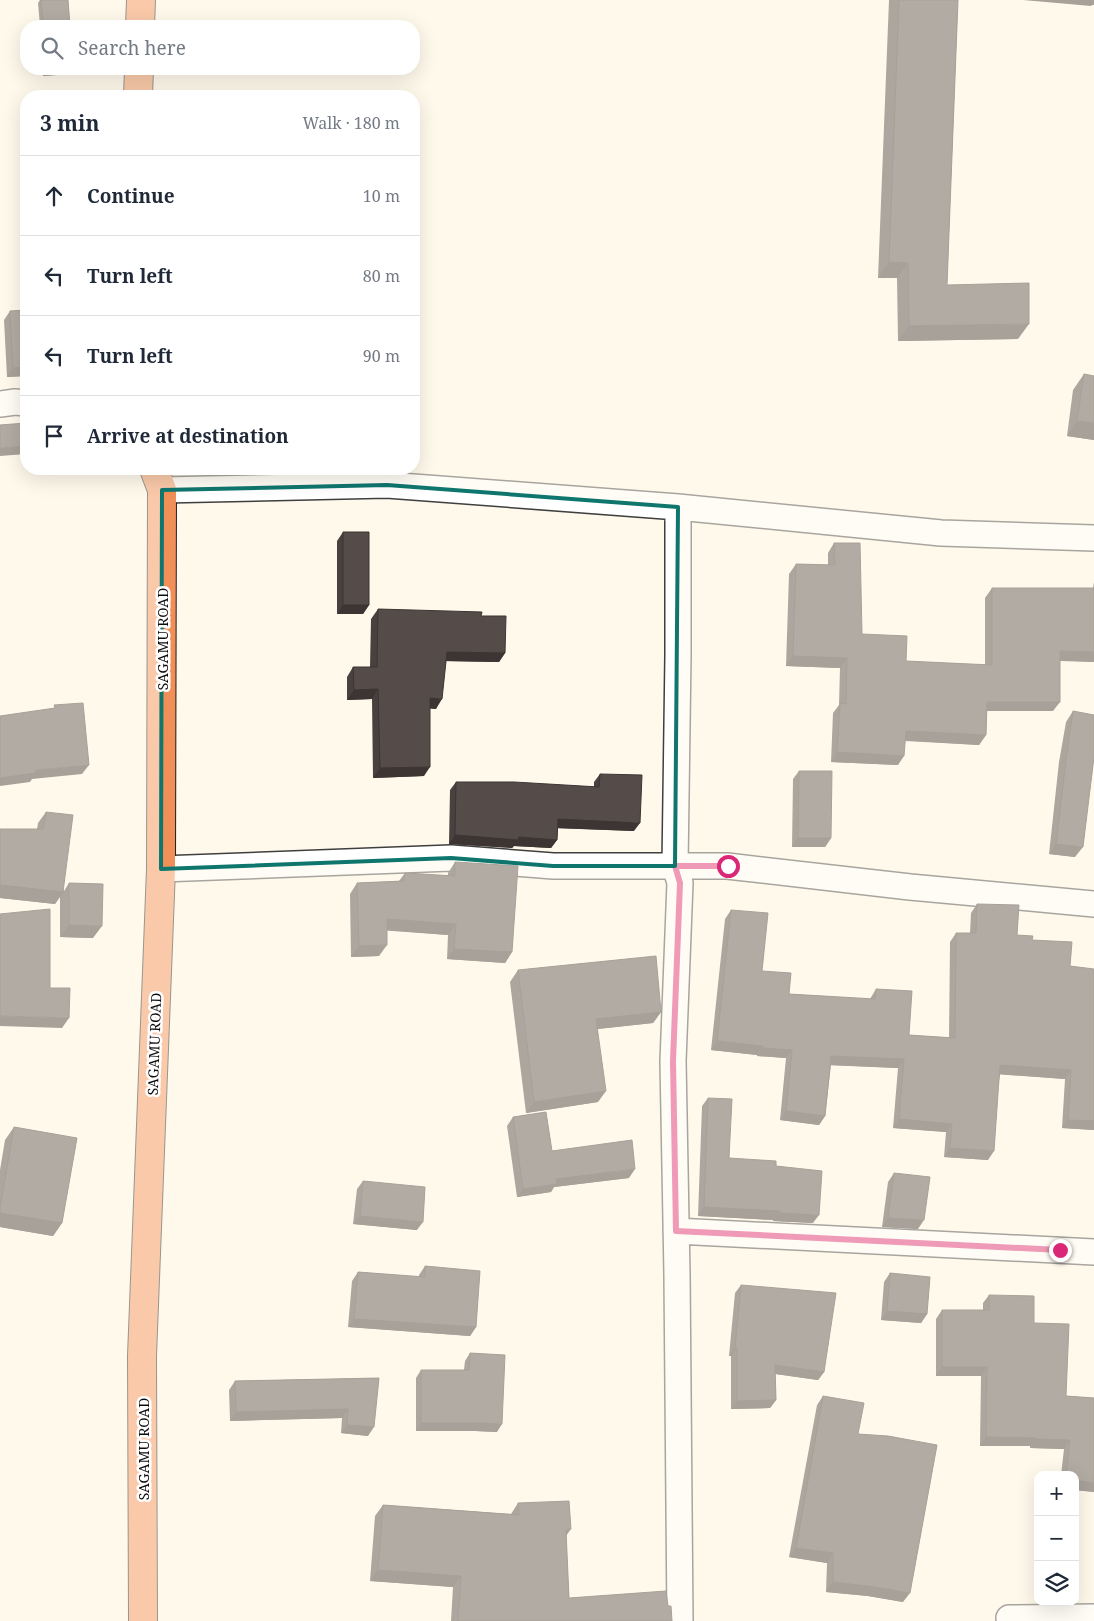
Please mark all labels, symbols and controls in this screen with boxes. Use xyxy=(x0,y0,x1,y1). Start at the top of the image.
search box xyxy=(20,20,420,75)
icon: search xyxy=(38,34,66,62)
text: Search here xyxy=(78,35,186,61)
text: 3 min xyxy=(40,109,99,137)
text: Walk · 180 m xyxy=(303,112,400,134)
icon: ahead xyxy=(40,182,68,210)
text: Continue xyxy=(87,183,175,209)
text: 10 m xyxy=(363,185,400,207)
icon: left xyxy=(40,262,68,290)
text: Turn left xyxy=(87,263,173,289)
text: 80 m xyxy=(363,265,400,287)
icon: left xyxy=(40,342,68,370)
text: Turn left xyxy=(87,343,173,369)
text: 90 m xyxy=(363,345,400,367)
icon: arrive xyxy=(40,422,68,450)
text: Arrive at destination xyxy=(87,423,289,449)
street label: SAGAMU ROAD xyxy=(153,588,172,690)
route start xyxy=(717,855,740,878)
street label: SAGAMU ROAD xyxy=(143,992,165,1096)
route end xyxy=(1049,1239,1072,1262)
street label: SAGAMU ROAD xyxy=(134,1398,153,1500)
map controls xyxy=(1034,1471,1079,1606)
button: + xyxy=(1034,1471,1079,1516)
button: − xyxy=(1034,1516,1079,1561)
button: layers xyxy=(1034,1561,1079,1606)

